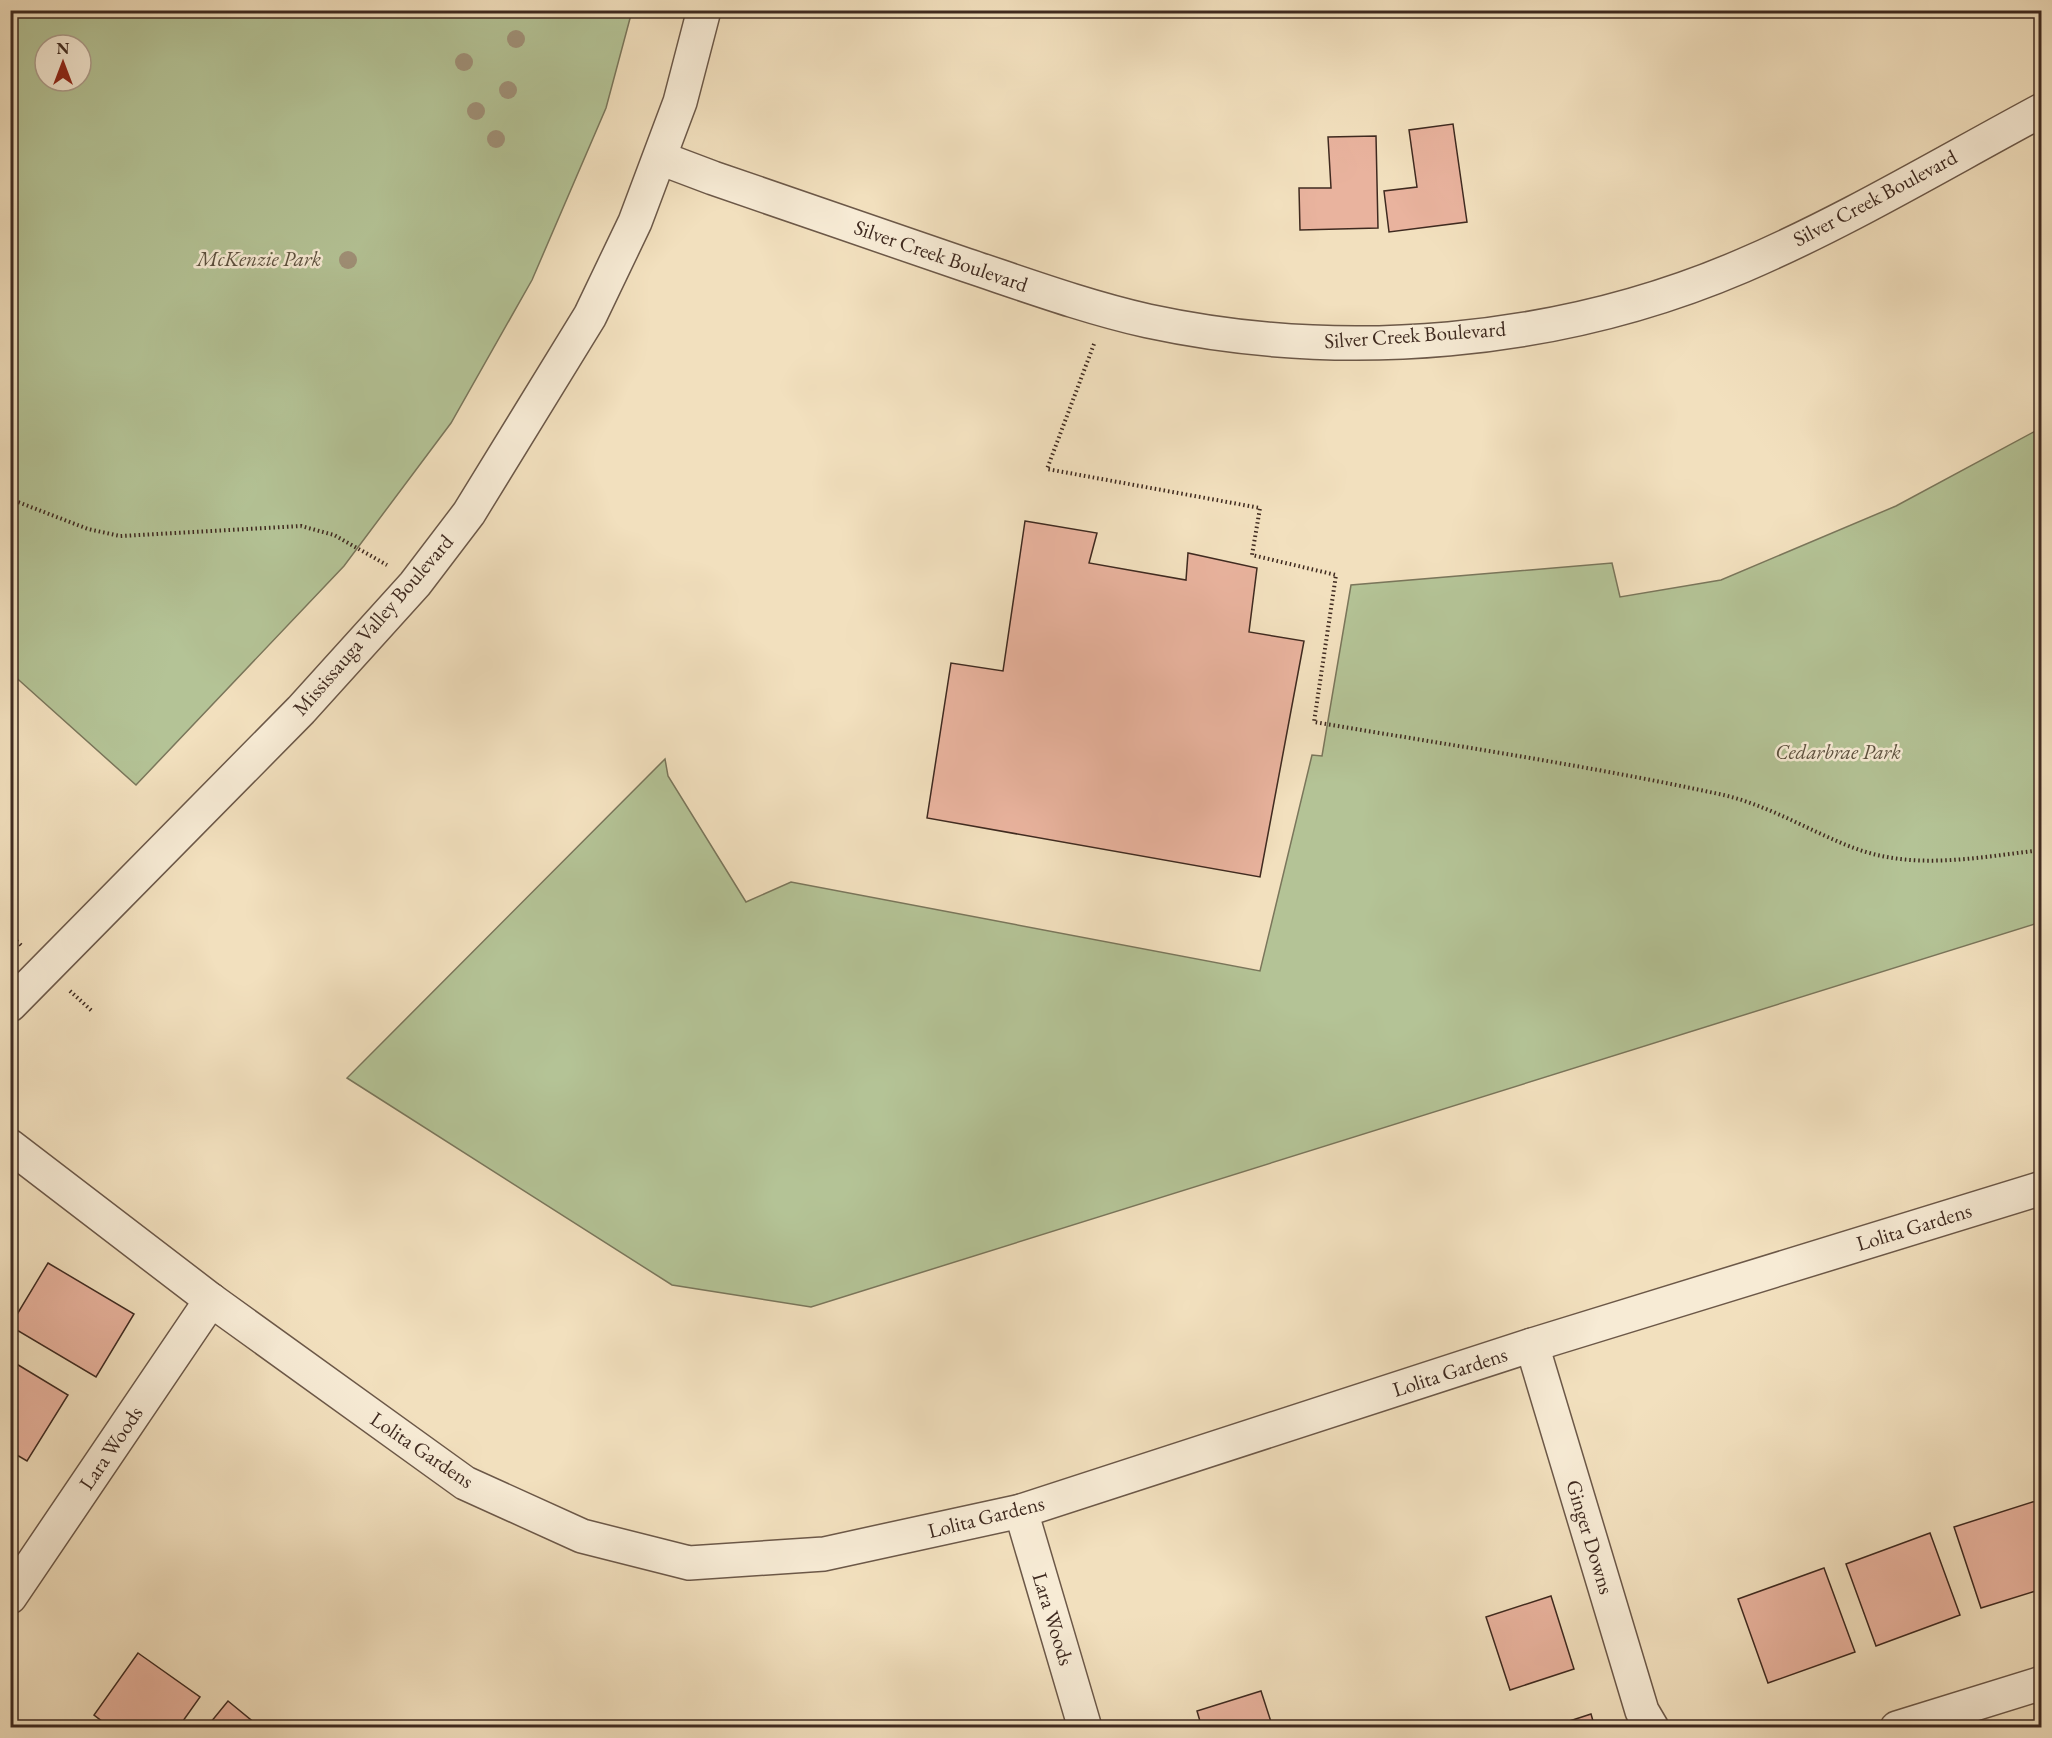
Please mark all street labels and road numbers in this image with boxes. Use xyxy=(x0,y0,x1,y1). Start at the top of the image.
street label: Silver Creek Boulevard xyxy=(1788,143,1962,252)
street label: Silver Creek Boulevard xyxy=(851,213,1032,298)
street label: Silver Creek Boulevard xyxy=(1323,315,1507,354)
street label: Mississauga Valley Boulevard xyxy=(287,528,459,721)
street label: Lolita Gardens xyxy=(1853,1196,1975,1257)
street label: Lolita Gardens xyxy=(1389,1340,1511,1403)
street label: Lara Woods xyxy=(73,1400,149,1495)
street label: Lolita Gardens xyxy=(365,1405,479,1494)
street label: Ginger Downs xyxy=(1560,1476,1621,1598)
street label: Lolita Gardens xyxy=(925,1489,1047,1544)
street label: Lara Woods xyxy=(1027,1569,1080,1669)

